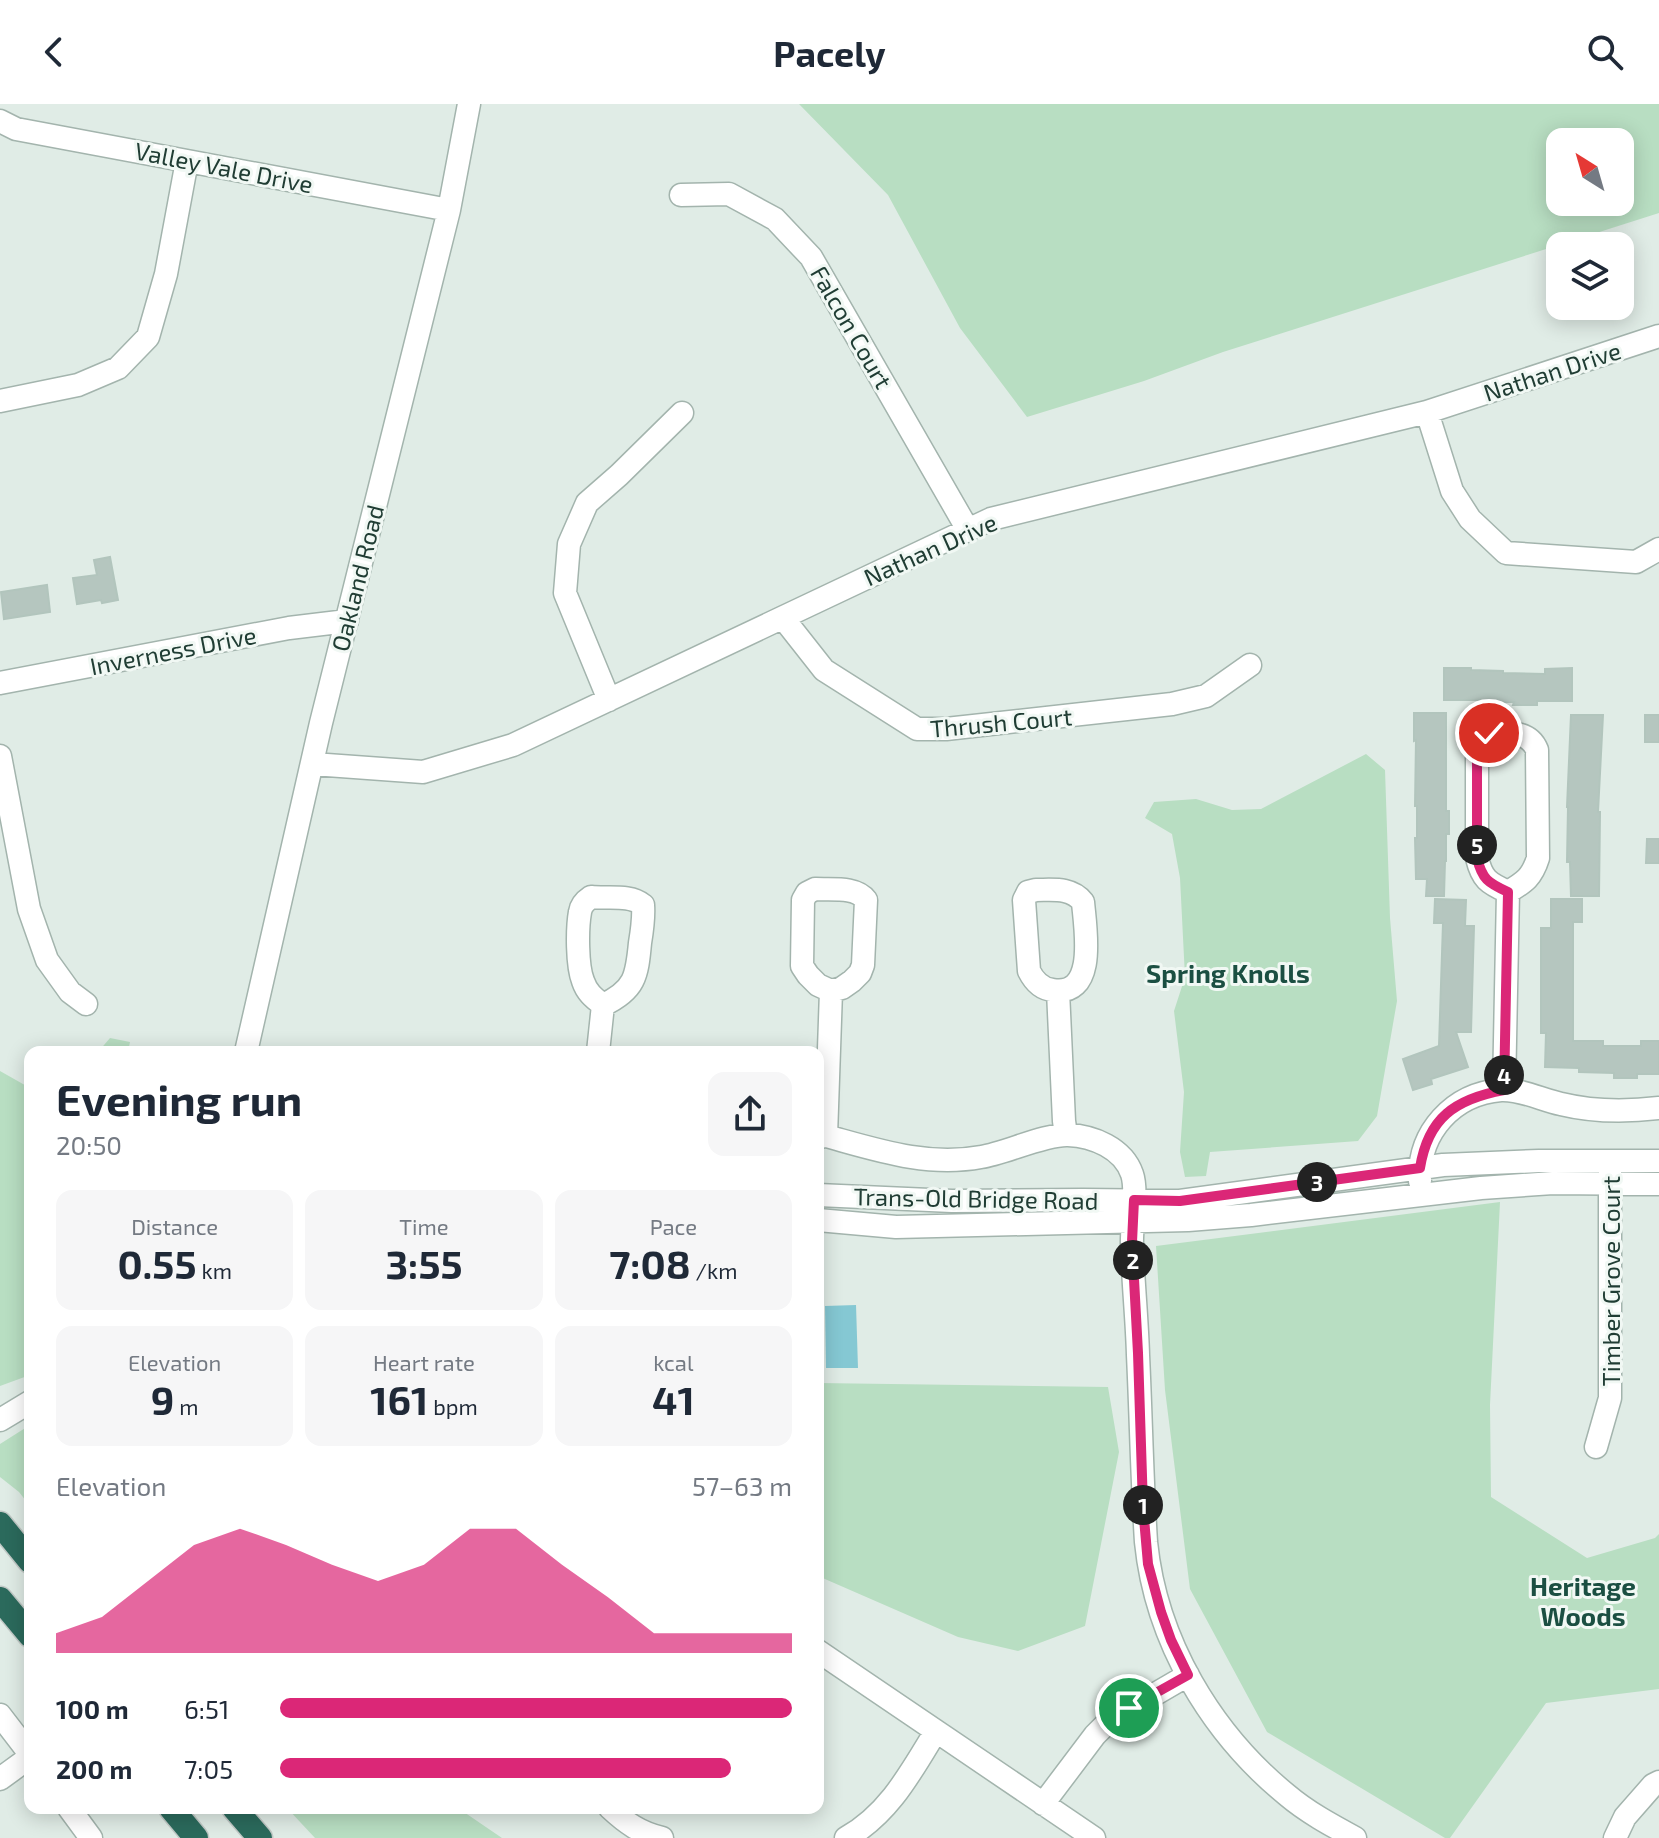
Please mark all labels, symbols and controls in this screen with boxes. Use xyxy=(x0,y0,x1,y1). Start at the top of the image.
icon: back xyxy=(32,30,76,74)
icon: search xyxy=(1583,30,1627,74)
text: Pacely xyxy=(773,31,886,74)
north arrow xyxy=(1546,128,1634,216)
map controls xyxy=(1546,128,1634,320)
street label: Valley Vale Drive xyxy=(133,136,315,198)
button: layers xyxy=(1546,232,1634,320)
street label: Falcon Court xyxy=(805,260,899,394)
street label: Nathan Drive xyxy=(1480,335,1624,407)
street label: Oakland Road xyxy=(325,502,389,654)
street label: Nathan Drive xyxy=(859,507,1001,591)
street label: Inverness Drive xyxy=(87,620,259,680)
pin xyxy=(1455,699,1523,767)
street label: Thrush Court xyxy=(929,701,1073,743)
icon: check xyxy=(1467,711,1511,755)
pin: 5 xyxy=(1457,825,1497,865)
text: 5 xyxy=(1471,832,1483,858)
district label: Spring Knolls xyxy=(1146,957,1310,988)
pin: 4 xyxy=(1484,1055,1524,1095)
text: 4 xyxy=(1497,1062,1511,1088)
text: Evening run xyxy=(56,1072,302,1125)
button: share xyxy=(708,1072,792,1156)
text: 20:50 xyxy=(56,1129,122,1160)
pin: 3 xyxy=(1297,1162,1337,1202)
text: 3 xyxy=(1311,1169,1323,1195)
street label: Timber Grove Court xyxy=(1596,1176,1625,1386)
street label: Trans-Old Bridge Road xyxy=(853,1181,1099,1215)
text: Distance xyxy=(131,1213,218,1239)
text: Time xyxy=(399,1213,449,1239)
text: Pace xyxy=(650,1213,697,1239)
text: 0.55 xyxy=(117,1239,197,1287)
text: 3:55 xyxy=(385,1239,463,1287)
text: 7:08 xyxy=(609,1239,691,1287)
pin: 2 xyxy=(1113,1240,1153,1280)
text: 2 xyxy=(1127,1247,1139,1273)
text: km xyxy=(197,1257,232,1283)
text: /km xyxy=(691,1257,737,1283)
text: Elevation xyxy=(128,1349,221,1375)
text: Heart rate xyxy=(373,1349,475,1375)
text: kcal xyxy=(653,1349,693,1375)
text: 9 xyxy=(151,1375,174,1423)
text: 161 xyxy=(370,1375,428,1423)
text: 41 xyxy=(652,1375,695,1423)
text: m xyxy=(174,1393,199,1419)
text: bpm xyxy=(428,1393,478,1419)
text: Elevation xyxy=(56,1470,166,1501)
text: 57–63 m xyxy=(692,1470,792,1501)
pin: 1 xyxy=(1123,1485,1163,1525)
text: 1 xyxy=(1138,1492,1148,1518)
district label: Heritage Woods xyxy=(1530,1570,1636,1631)
pin xyxy=(1095,1674,1163,1742)
icon: arrive xyxy=(1107,1686,1151,1730)
text: 100 m xyxy=(56,1693,129,1724)
text: 6:51 xyxy=(184,1693,229,1724)
text: 200 m xyxy=(56,1753,132,1784)
text: 7:05 xyxy=(184,1753,233,1784)

